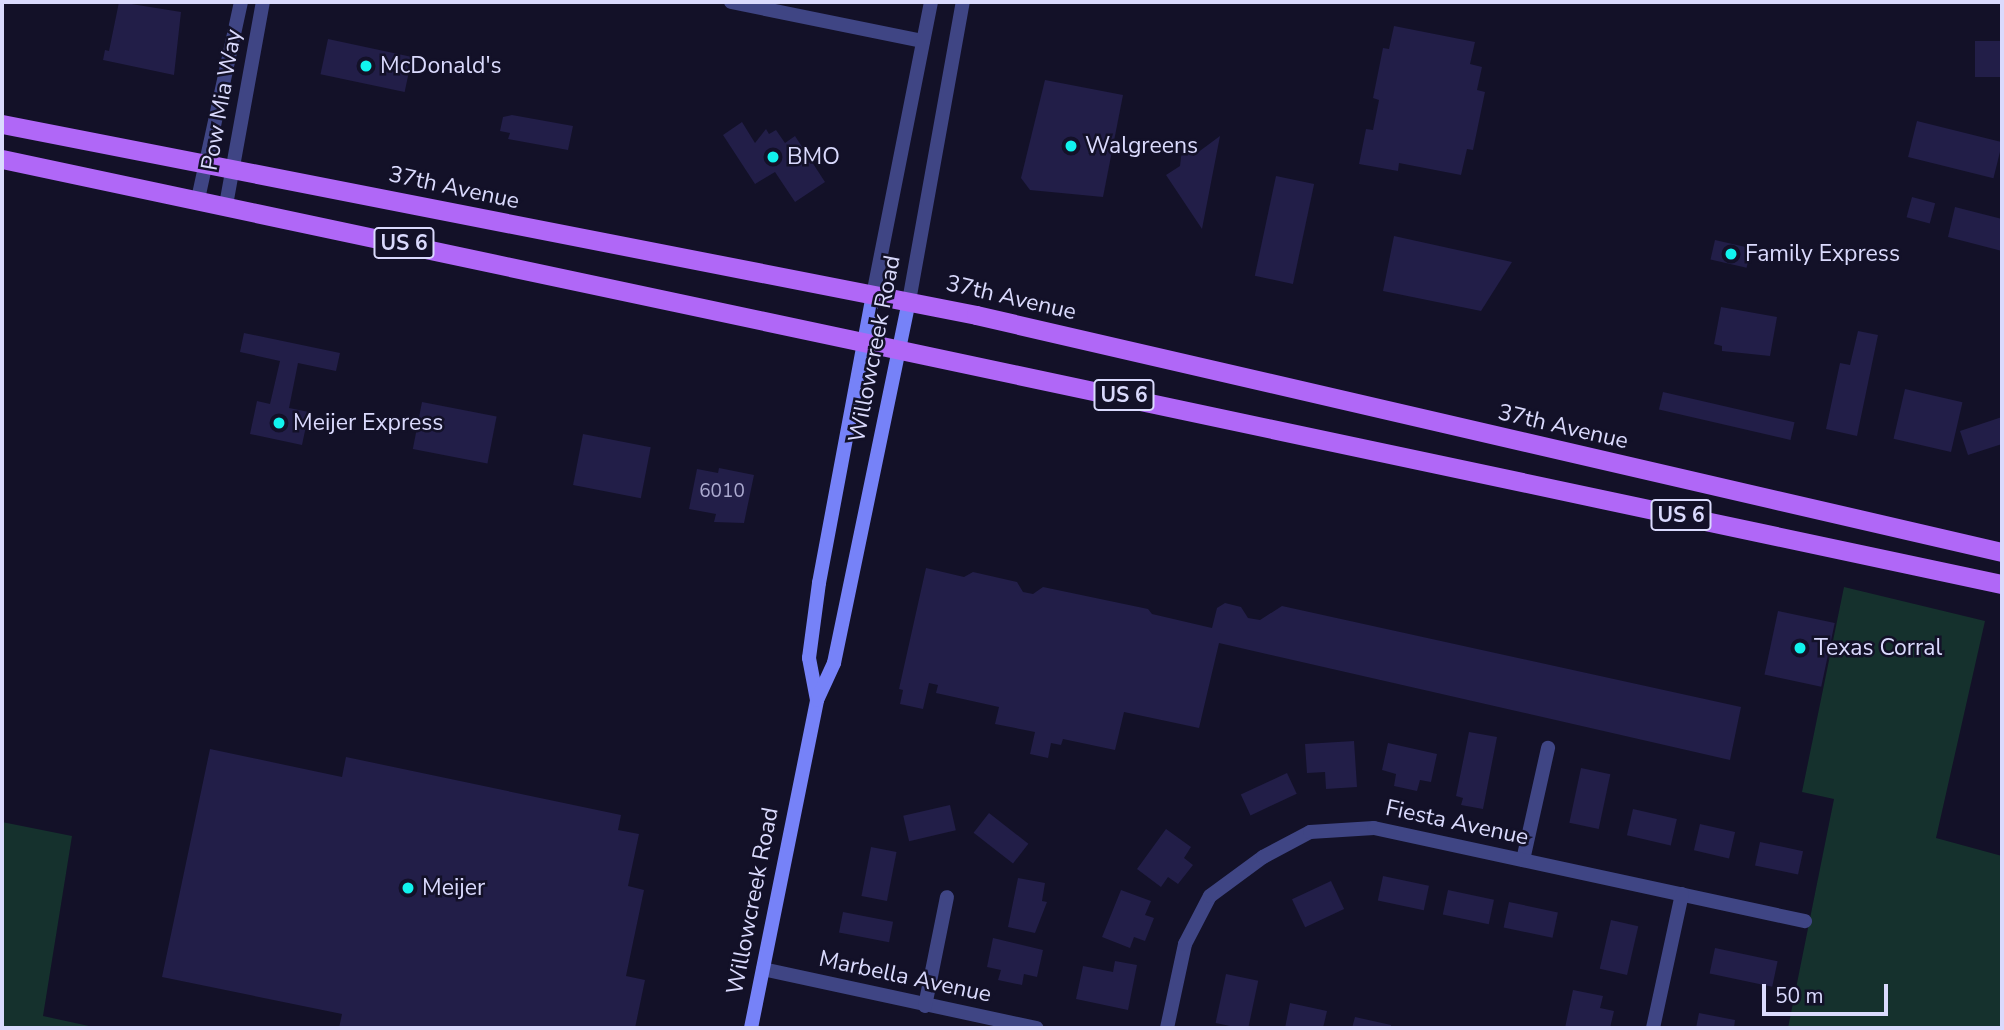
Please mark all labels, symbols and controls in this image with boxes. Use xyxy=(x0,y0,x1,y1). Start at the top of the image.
street label: Pow Mia Way xyxy=(196,27,248,173)
place label: McDonald's xyxy=(380,52,502,80)
marker: McDonald's xyxy=(358,58,374,74)
place label: Walgreens xyxy=(1085,132,1198,160)
marker: Walgreens xyxy=(1063,138,1079,154)
place label: BMO xyxy=(787,143,840,171)
marker: BMO xyxy=(765,149,781,165)
street label: 37th Avenue xyxy=(386,161,522,215)
road number: US 6 xyxy=(372,226,436,260)
place label: Family Express xyxy=(1745,240,1900,268)
marker: Family Express xyxy=(1723,246,1739,262)
street label: Willowcreek Road xyxy=(843,253,907,445)
street label: 37th Avenue xyxy=(943,270,1079,326)
road number: US 6 xyxy=(1092,378,1156,412)
street label: 37th Avenue xyxy=(1495,399,1631,455)
place label: Meijer Express xyxy=(293,409,443,437)
marker: Meijer Express xyxy=(271,415,287,431)
house number: 6010 xyxy=(699,481,745,503)
road number: US 6 xyxy=(1650,498,1712,532)
place label: Texas Corral xyxy=(1814,634,1942,662)
marker: Texas Corral xyxy=(1792,640,1808,656)
street label: Fiesta Avenue xyxy=(1383,794,1531,852)
street label: Willowcreek Road xyxy=(721,805,785,997)
place label: Meijer xyxy=(422,874,485,902)
marker: Meijer xyxy=(400,880,416,896)
street label: Marbella Avenue xyxy=(816,945,994,1009)
scale bar xyxy=(1766,970,1892,1014)
text: 50 m xyxy=(1775,982,1824,1010)

